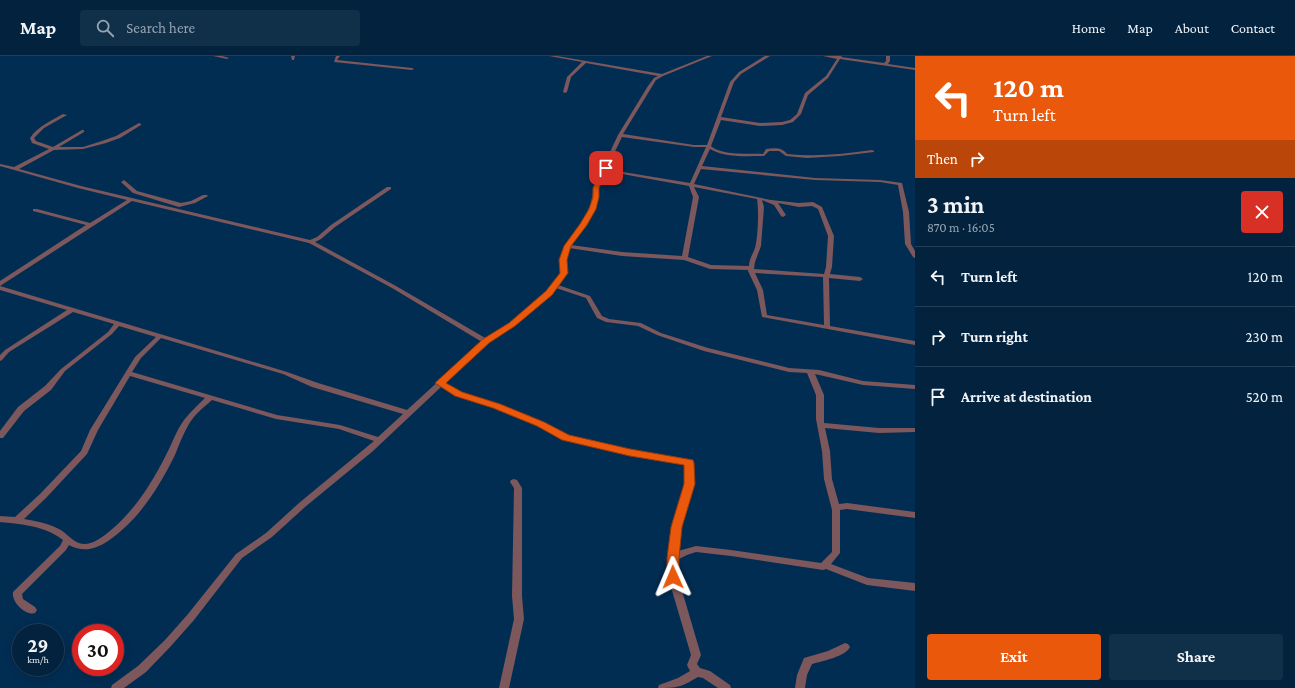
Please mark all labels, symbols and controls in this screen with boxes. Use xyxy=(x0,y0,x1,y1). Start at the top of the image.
search box xyxy=(80,10,360,46)
text: Map xyxy=(20,17,56,38)
icon: search xyxy=(94,17,116,39)
text: Search here xyxy=(126,20,195,36)
text: Home xyxy=(1072,20,1105,36)
text: Map xyxy=(1127,20,1153,36)
text: About xyxy=(1175,20,1209,36)
text: Contact xyxy=(1231,20,1275,36)
icon: left xyxy=(927,72,979,124)
text: 120 m xyxy=(993,72,1064,103)
text: Turn left xyxy=(993,105,1056,125)
icon: right xyxy=(966,148,988,170)
pin xyxy=(589,151,623,185)
text: Then xyxy=(927,151,958,167)
icon: arrive xyxy=(595,157,617,179)
text: 3 min xyxy=(927,191,984,218)
button: close xyxy=(1241,191,1283,233)
text: 870 m · 16:05 xyxy=(927,220,995,235)
icon: left xyxy=(927,266,949,288)
text: Turn left xyxy=(961,269,1017,285)
text: 120 m xyxy=(1248,269,1283,285)
icon: right xyxy=(927,326,949,348)
text: Turn right xyxy=(961,329,1028,345)
text: 230 m xyxy=(1245,329,1283,345)
icon: arrive xyxy=(927,386,949,408)
text: Arrive at destination xyxy=(961,389,1092,405)
text: 520 m xyxy=(1246,389,1283,405)
position arrow xyxy=(652,556,694,598)
speed limit sign: 30 xyxy=(72,624,124,676)
text: 29 xyxy=(27,634,49,656)
button: Exit xyxy=(927,634,1101,680)
button: Share xyxy=(1109,634,1283,680)
text: km/h xyxy=(27,654,49,665)

